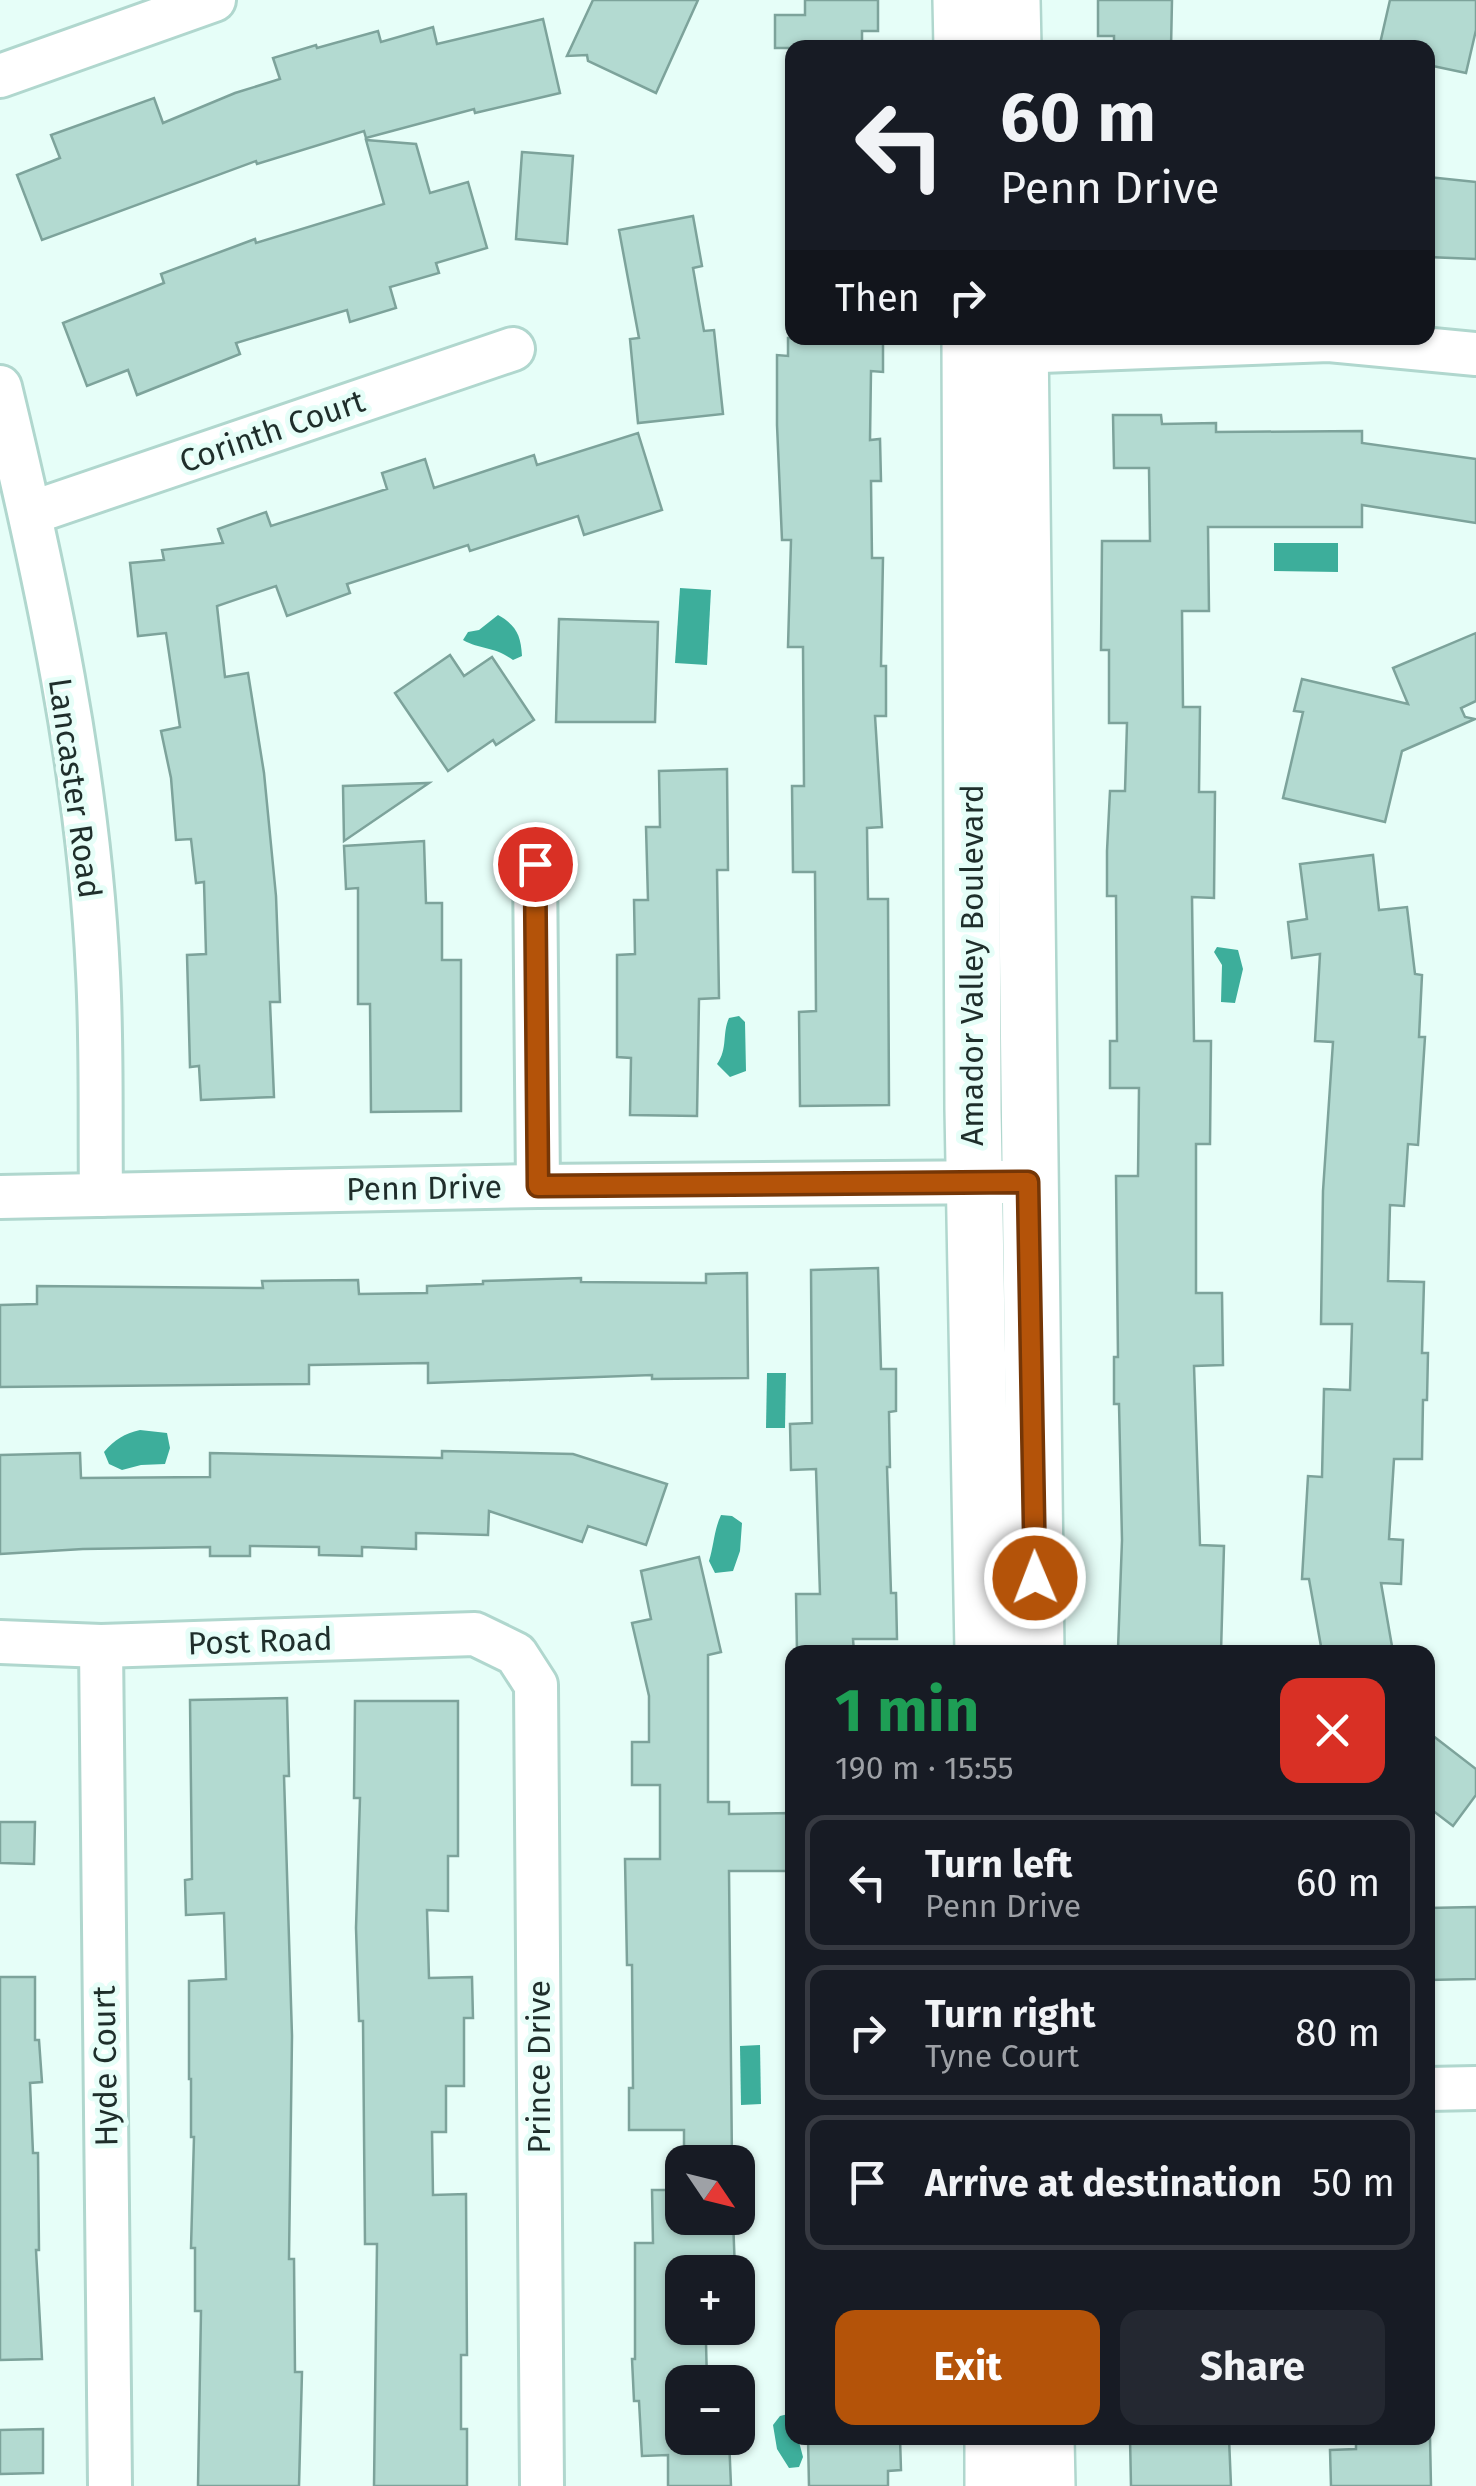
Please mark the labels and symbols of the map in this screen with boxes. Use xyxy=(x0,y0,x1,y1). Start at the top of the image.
street label: Corinth Court xyxy=(174,381,370,480)
street label: Lancaster Road xyxy=(41,675,109,901)
street label: Amador Valley Boulevard xyxy=(953,784,991,1146)
pin xyxy=(493,822,578,907)
street label: Penn Drive xyxy=(346,1168,502,1208)
position arrow xyxy=(983,1526,1087,1630)
street label: Post Road xyxy=(187,1619,333,1663)
street label: Prince Drive xyxy=(520,1980,558,2154)
street label: Hyde Court xyxy=(85,1985,125,2147)
north arrow xyxy=(665,2145,755,2235)

